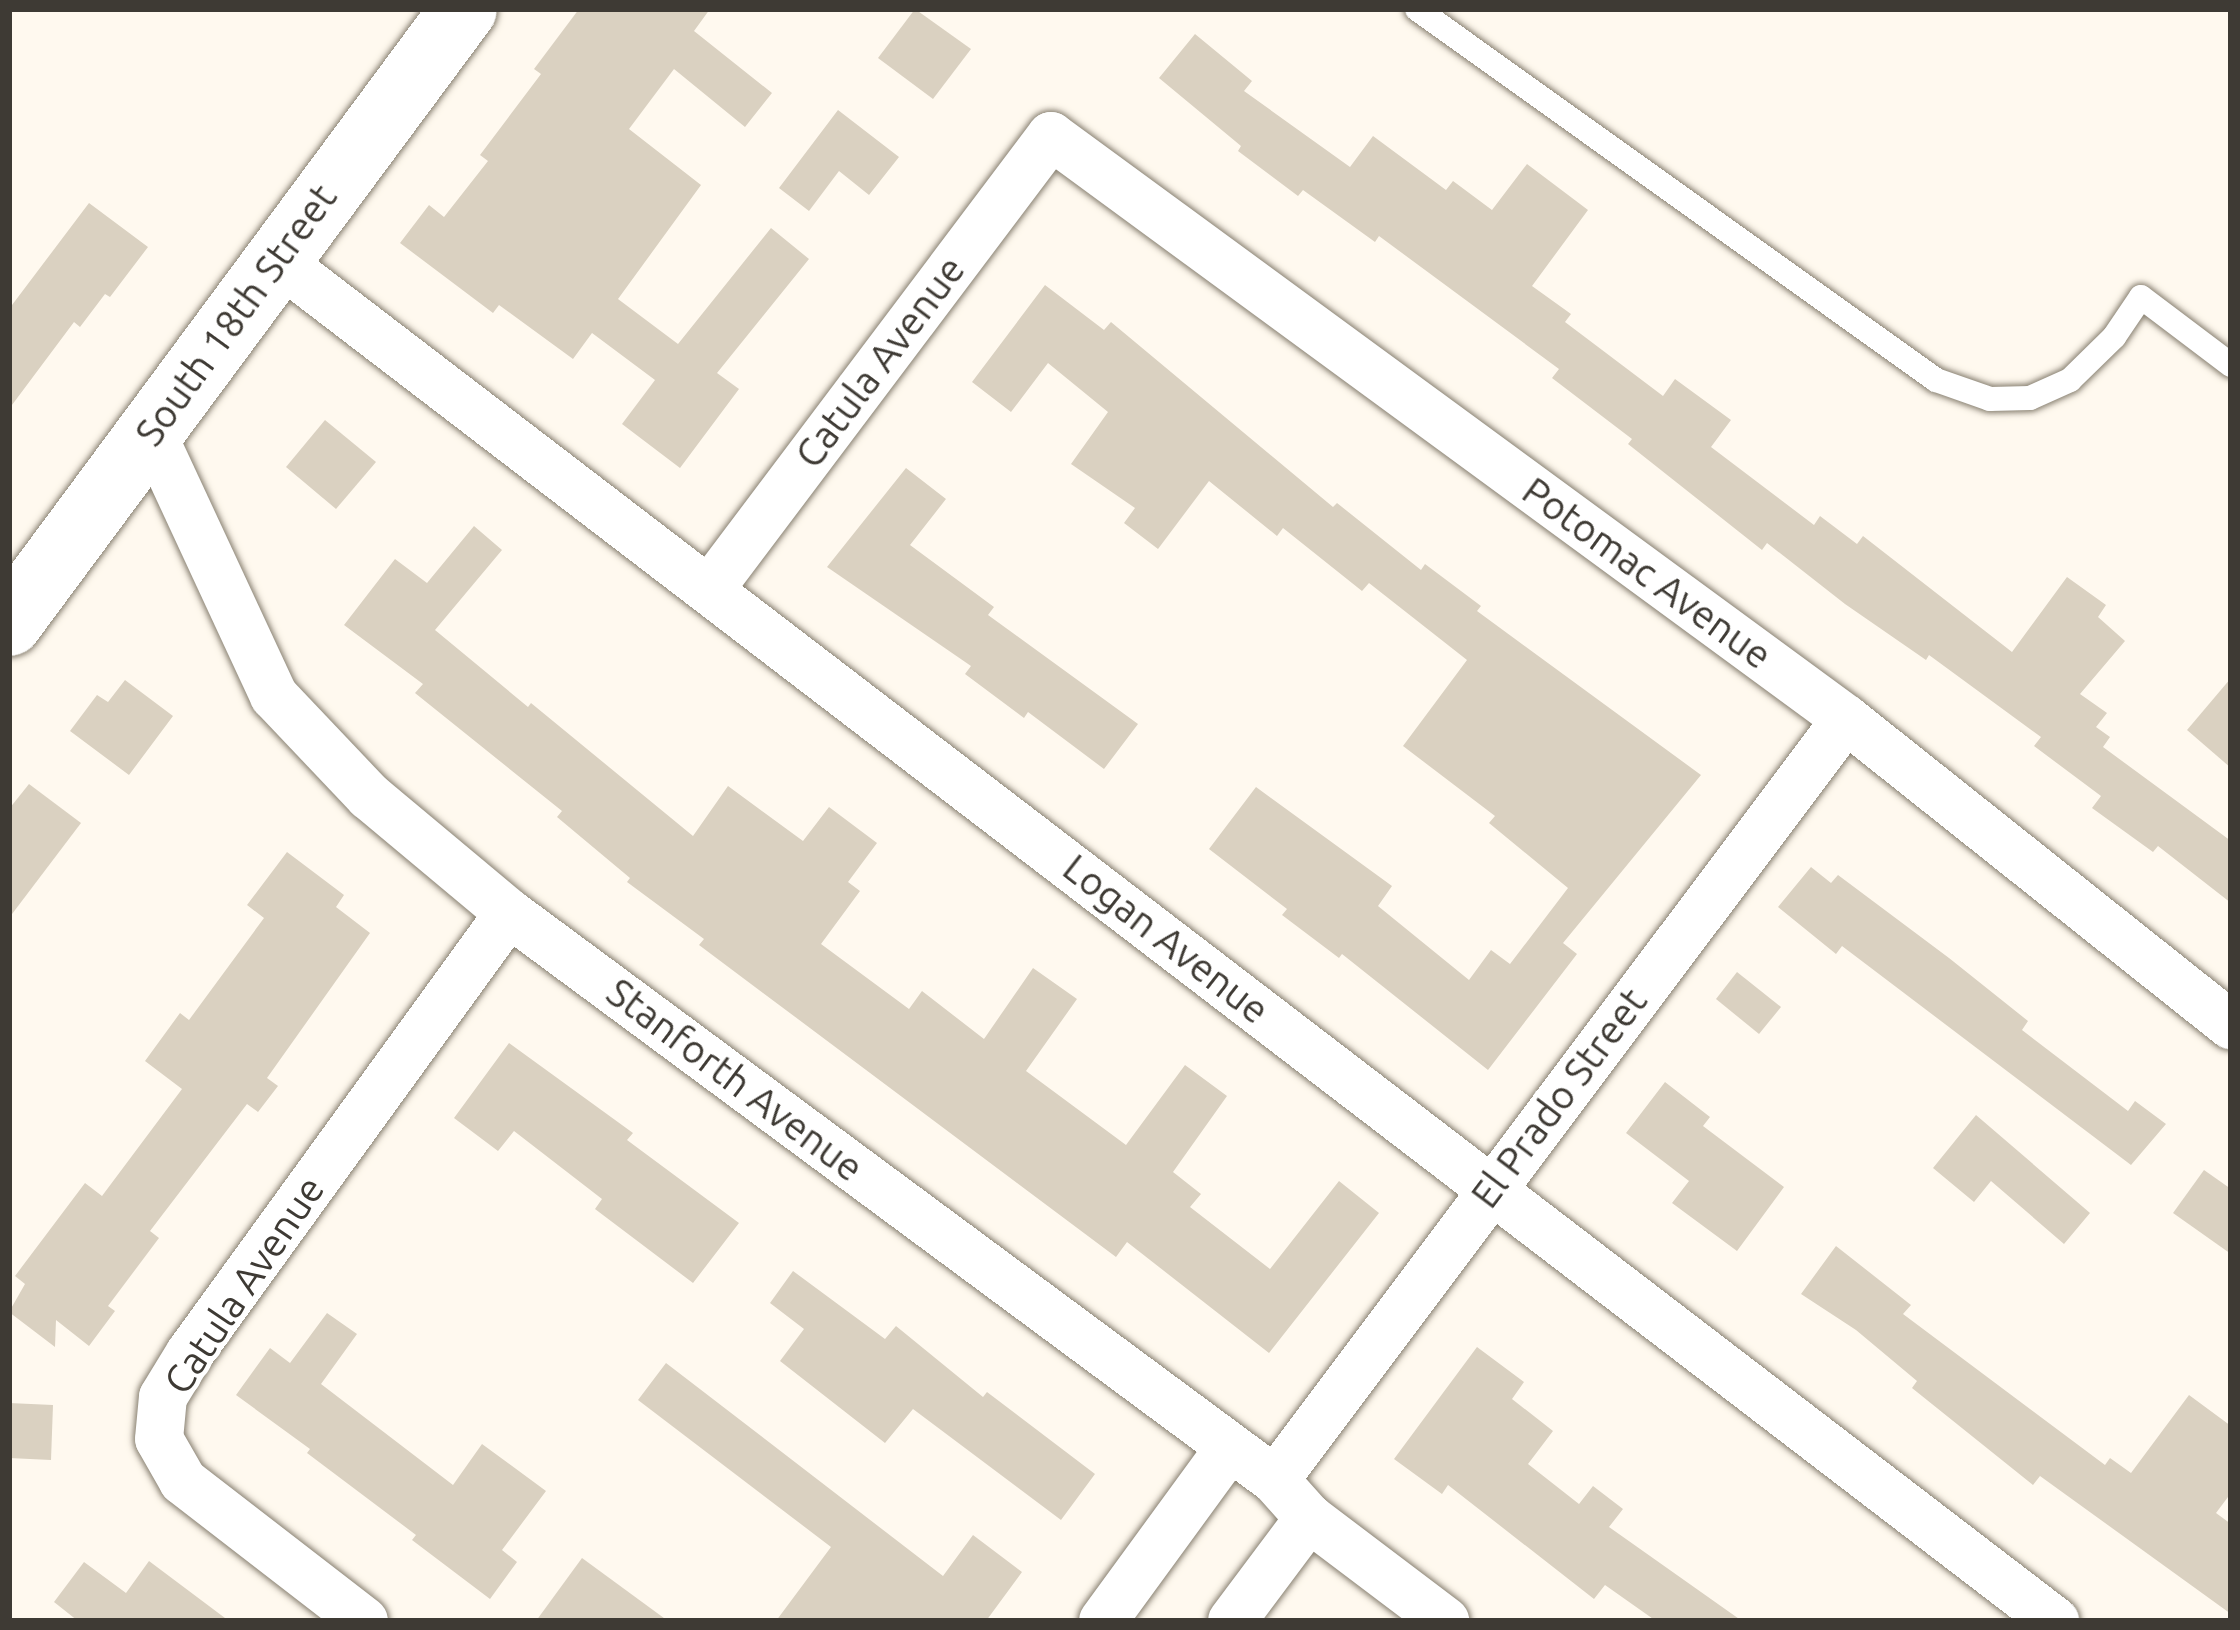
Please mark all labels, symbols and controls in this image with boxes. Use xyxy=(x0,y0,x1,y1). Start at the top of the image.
street label: South 18th Street xyxy=(126,175,346,455)
street label: Catula Avenue xyxy=(785,247,975,477)
street label: Potomac Avenue xyxy=(1514,467,1780,679)
street label: Logan Avenue xyxy=(1054,844,1278,1034)
street label: Stanforth Avenue xyxy=(598,969,872,1191)
street label: El Prado Street xyxy=(1461,979,1657,1217)
street label: Catula Avenue xyxy=(154,1167,334,1403)

